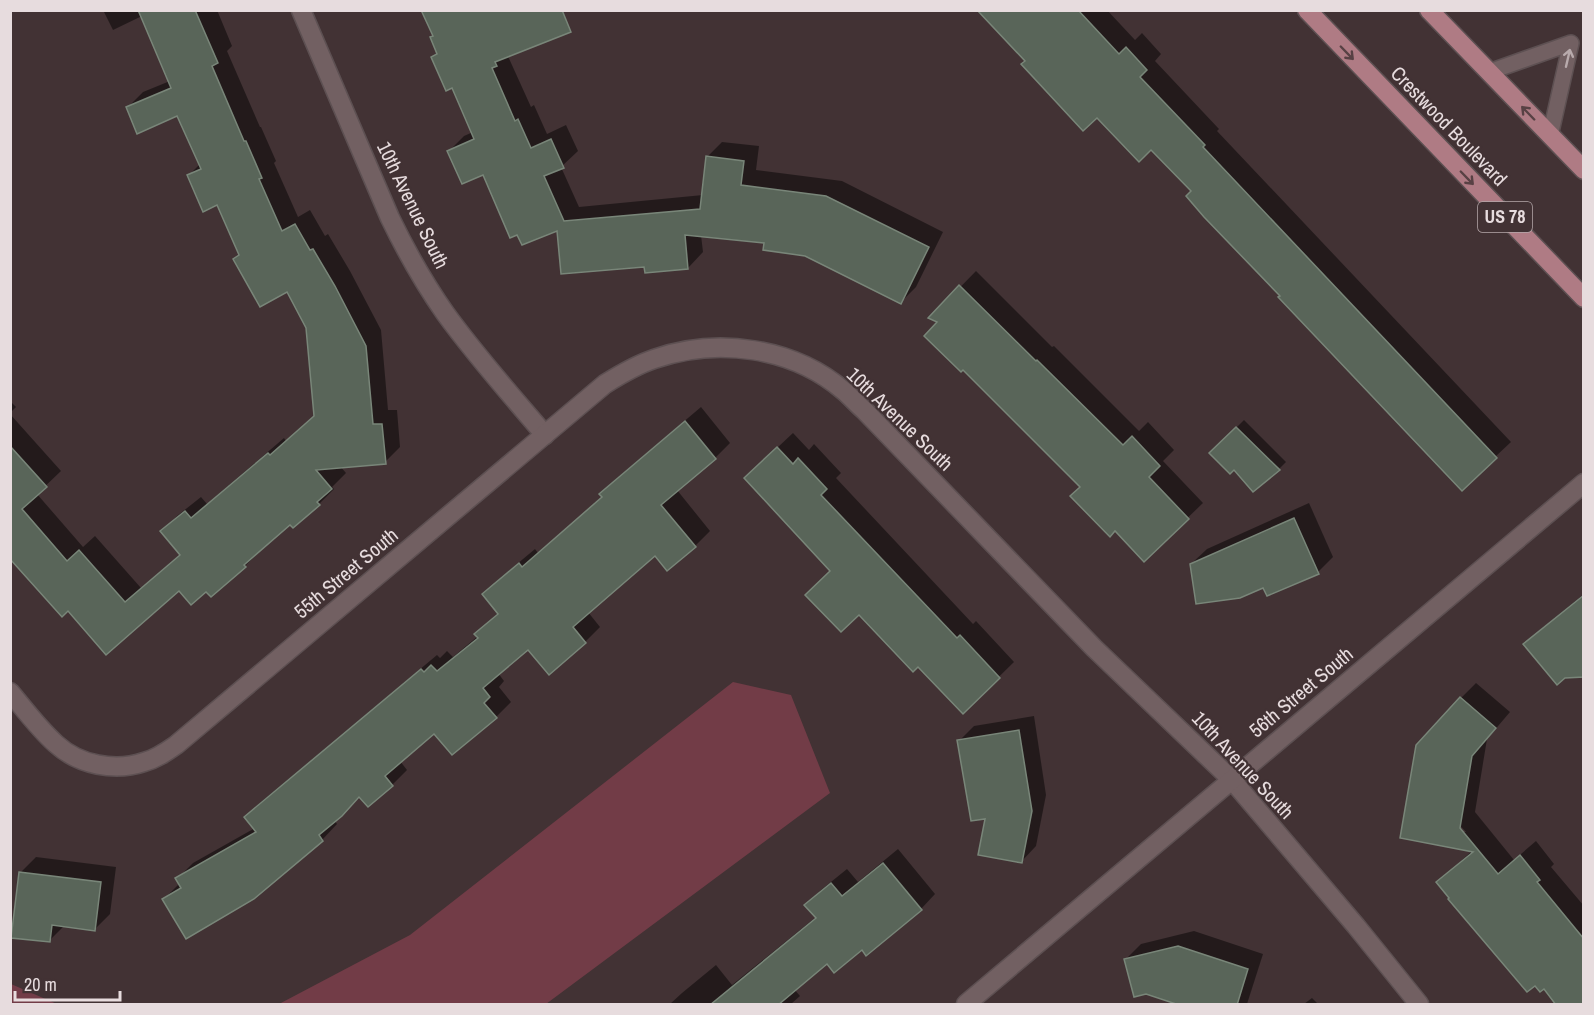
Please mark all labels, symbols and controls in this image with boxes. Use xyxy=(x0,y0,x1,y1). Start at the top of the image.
one-way arrow xyxy=(1340,45,1355,60)
one-way arrow xyxy=(1563,49,1574,68)
street label: Crestwood Boulevard xyxy=(1385,60,1514,191)
one-way arrow xyxy=(1521,105,1536,120)
street label: 10th Avenue South xyxy=(371,137,456,273)
one-way arrow xyxy=(1460,170,1474,185)
road number: US 78 xyxy=(1478,202,1532,232)
street label: 10th Avenue South xyxy=(841,361,959,476)
street label: 55th Street South xyxy=(288,521,403,624)
street label: 56th Street South xyxy=(1243,640,1358,743)
street label: 10th Avenue South xyxy=(1186,705,1300,824)
scale bar xyxy=(15,964,120,1002)
text: 20 m xyxy=(24,972,57,997)

